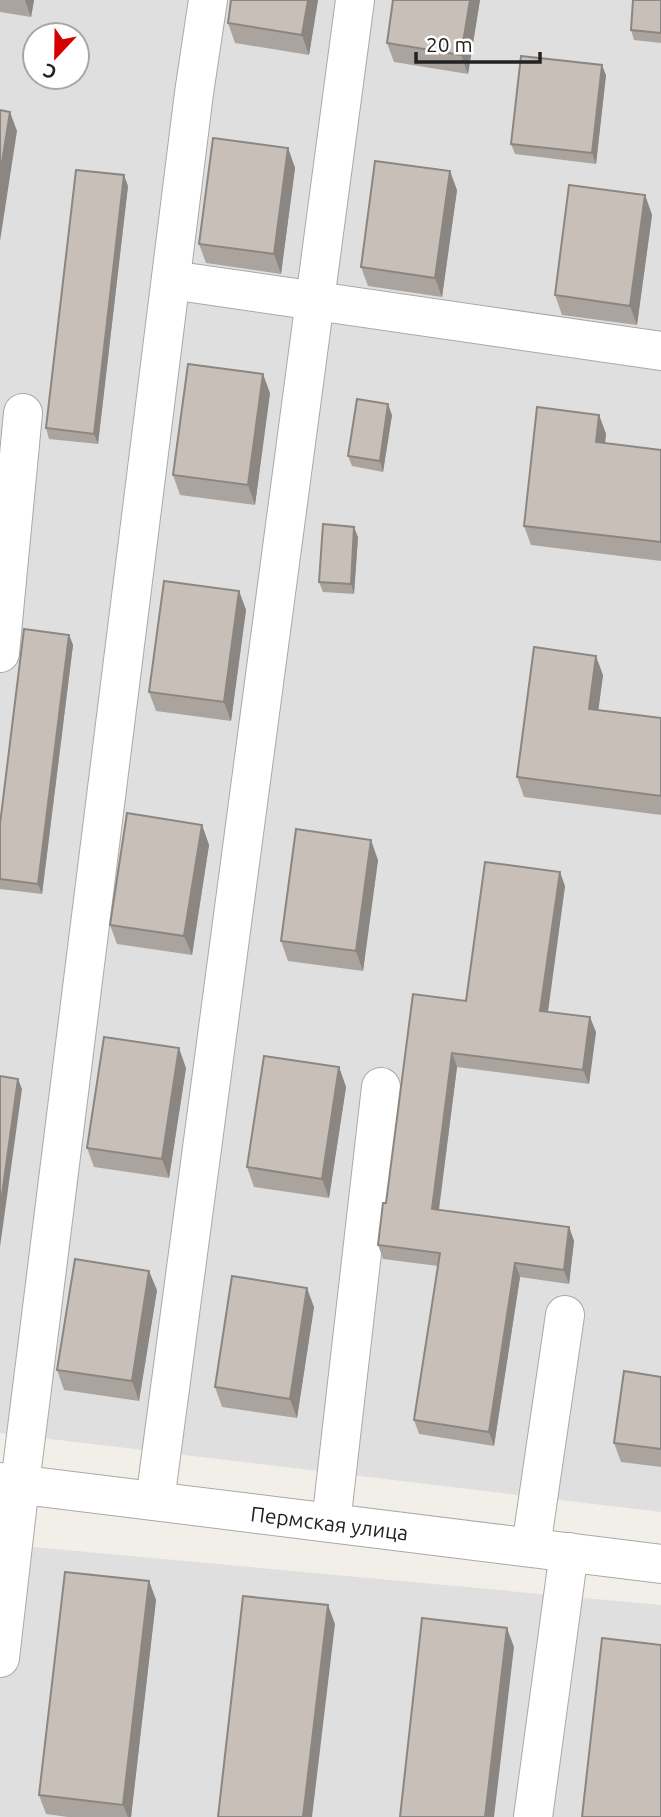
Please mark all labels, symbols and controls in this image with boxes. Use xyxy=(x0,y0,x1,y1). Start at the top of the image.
north arrow xyxy=(21,21,91,91)
scale bar xyxy=(416,21,540,65)
text: 20 m xyxy=(426,32,473,56)
text: С xyxy=(40,59,59,84)
street label: Пермская улица xyxy=(249,1501,410,1545)

